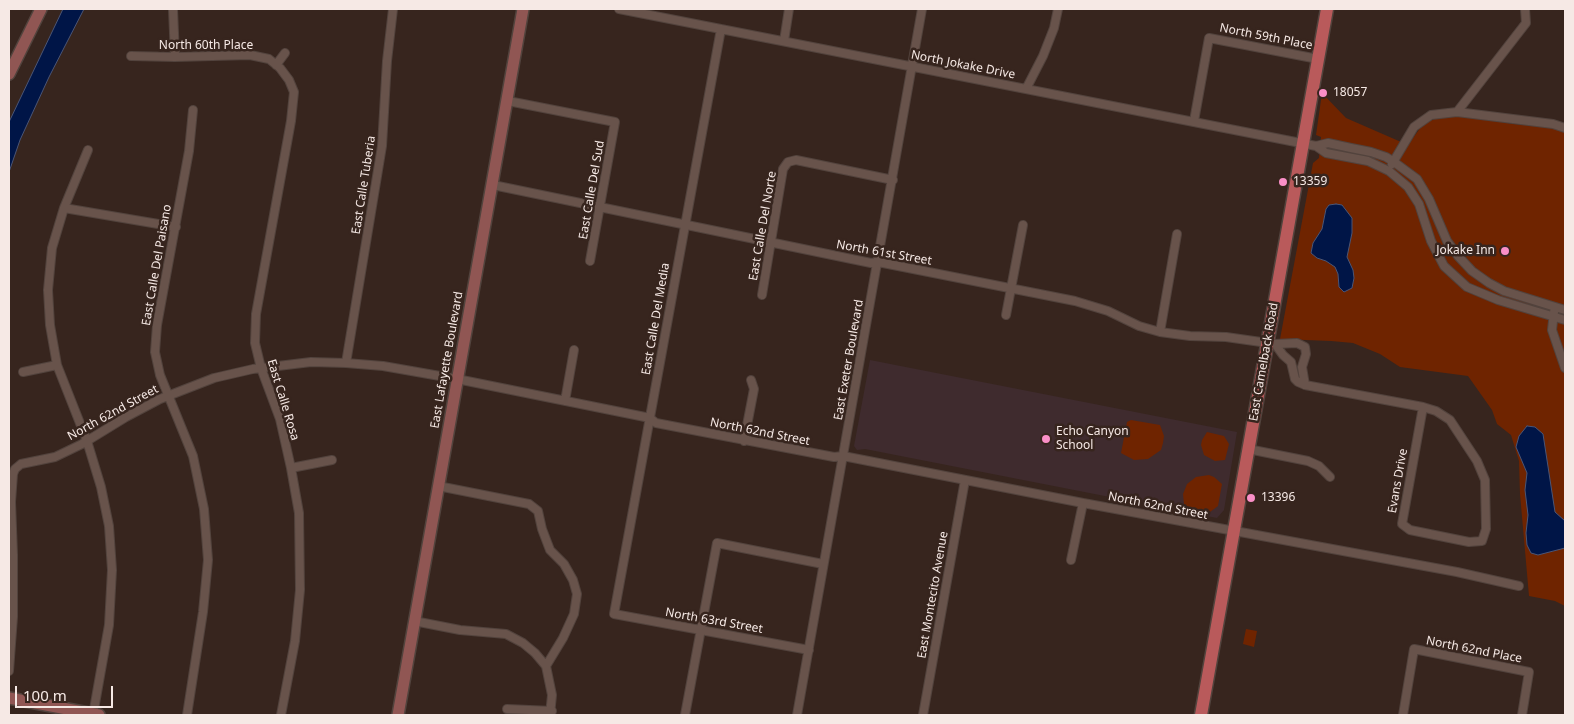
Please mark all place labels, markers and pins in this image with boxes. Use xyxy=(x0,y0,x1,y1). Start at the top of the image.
place label: 18057 xyxy=(1333,86,1367,100)
marker: 18057 xyxy=(1317,87,1329,99)
place label: 13359 xyxy=(1293,175,1327,189)
marker: 13359 xyxy=(1277,176,1289,188)
place label: Jokake Inn xyxy=(1436,244,1495,258)
marker: Jokake Inn xyxy=(1499,245,1511,257)
place label: Echo Canyon School xyxy=(1056,425,1129,453)
marker: Echo Canyon School xyxy=(1040,433,1052,445)
place label: 13396 xyxy=(1261,491,1295,505)
marker: 13396 xyxy=(1245,492,1257,504)

